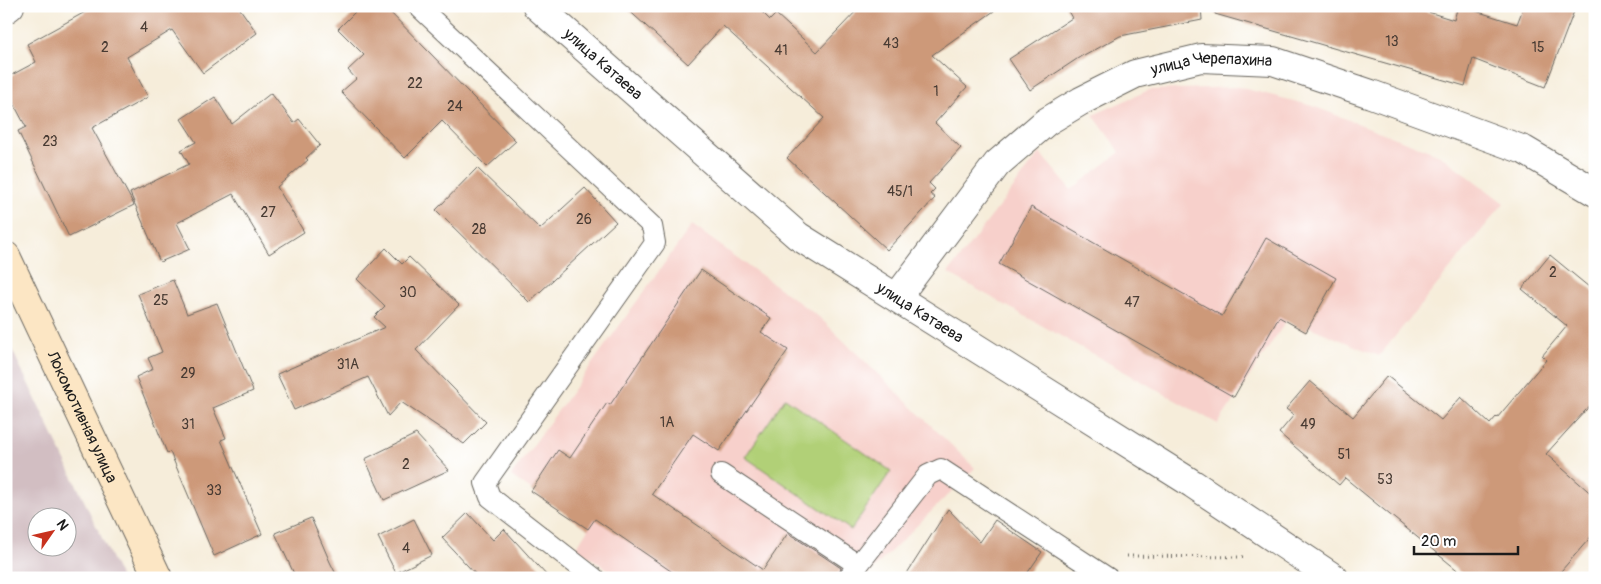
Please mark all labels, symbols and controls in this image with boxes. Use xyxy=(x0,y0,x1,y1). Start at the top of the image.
house number: 4 xyxy=(140,19,148,36)
street label: улица Катаева xyxy=(559,23,647,104)
house number: 13 xyxy=(1385,33,1399,50)
house number: 43 xyxy=(883,35,899,52)
house number: 2 xyxy=(101,39,109,56)
house number: 15 xyxy=(1531,39,1545,56)
house number: 41 xyxy=(774,42,788,59)
street label: улица Черепахина xyxy=(1148,48,1273,80)
house number: 22 xyxy=(407,75,423,92)
house number: 1 xyxy=(933,83,939,100)
house number: 24 xyxy=(447,98,463,115)
house number: 23 xyxy=(42,133,58,150)
house number: 45/1 xyxy=(887,183,913,200)
house number: 27 xyxy=(260,204,276,221)
house number: 26 xyxy=(576,211,592,228)
house number: 28 xyxy=(472,221,486,238)
house number: 2 xyxy=(1549,264,1557,281)
street label: улица Катаева xyxy=(872,277,967,347)
house number: 30 xyxy=(399,284,417,301)
house number: 25 xyxy=(153,292,169,309)
house number: 47 xyxy=(1124,294,1140,311)
street label: Локомотивная улица xyxy=(42,347,122,486)
house number: 31А xyxy=(337,356,359,373)
house number: 29 xyxy=(180,365,196,382)
house number: 1А xyxy=(660,414,674,431)
house number: 31 xyxy=(181,416,195,433)
house number: 49 xyxy=(1300,416,1316,433)
house number: 51 xyxy=(1337,446,1351,463)
house number: 2 xyxy=(402,456,410,473)
house number: 53 xyxy=(1377,471,1393,488)
house number: 33 xyxy=(206,482,222,499)
north arrow xyxy=(28,506,78,556)
text: N xyxy=(53,516,72,534)
scale bar xyxy=(1414,524,1517,556)
text: 20 m xyxy=(1421,532,1456,551)
house number: 4 xyxy=(402,540,410,557)

